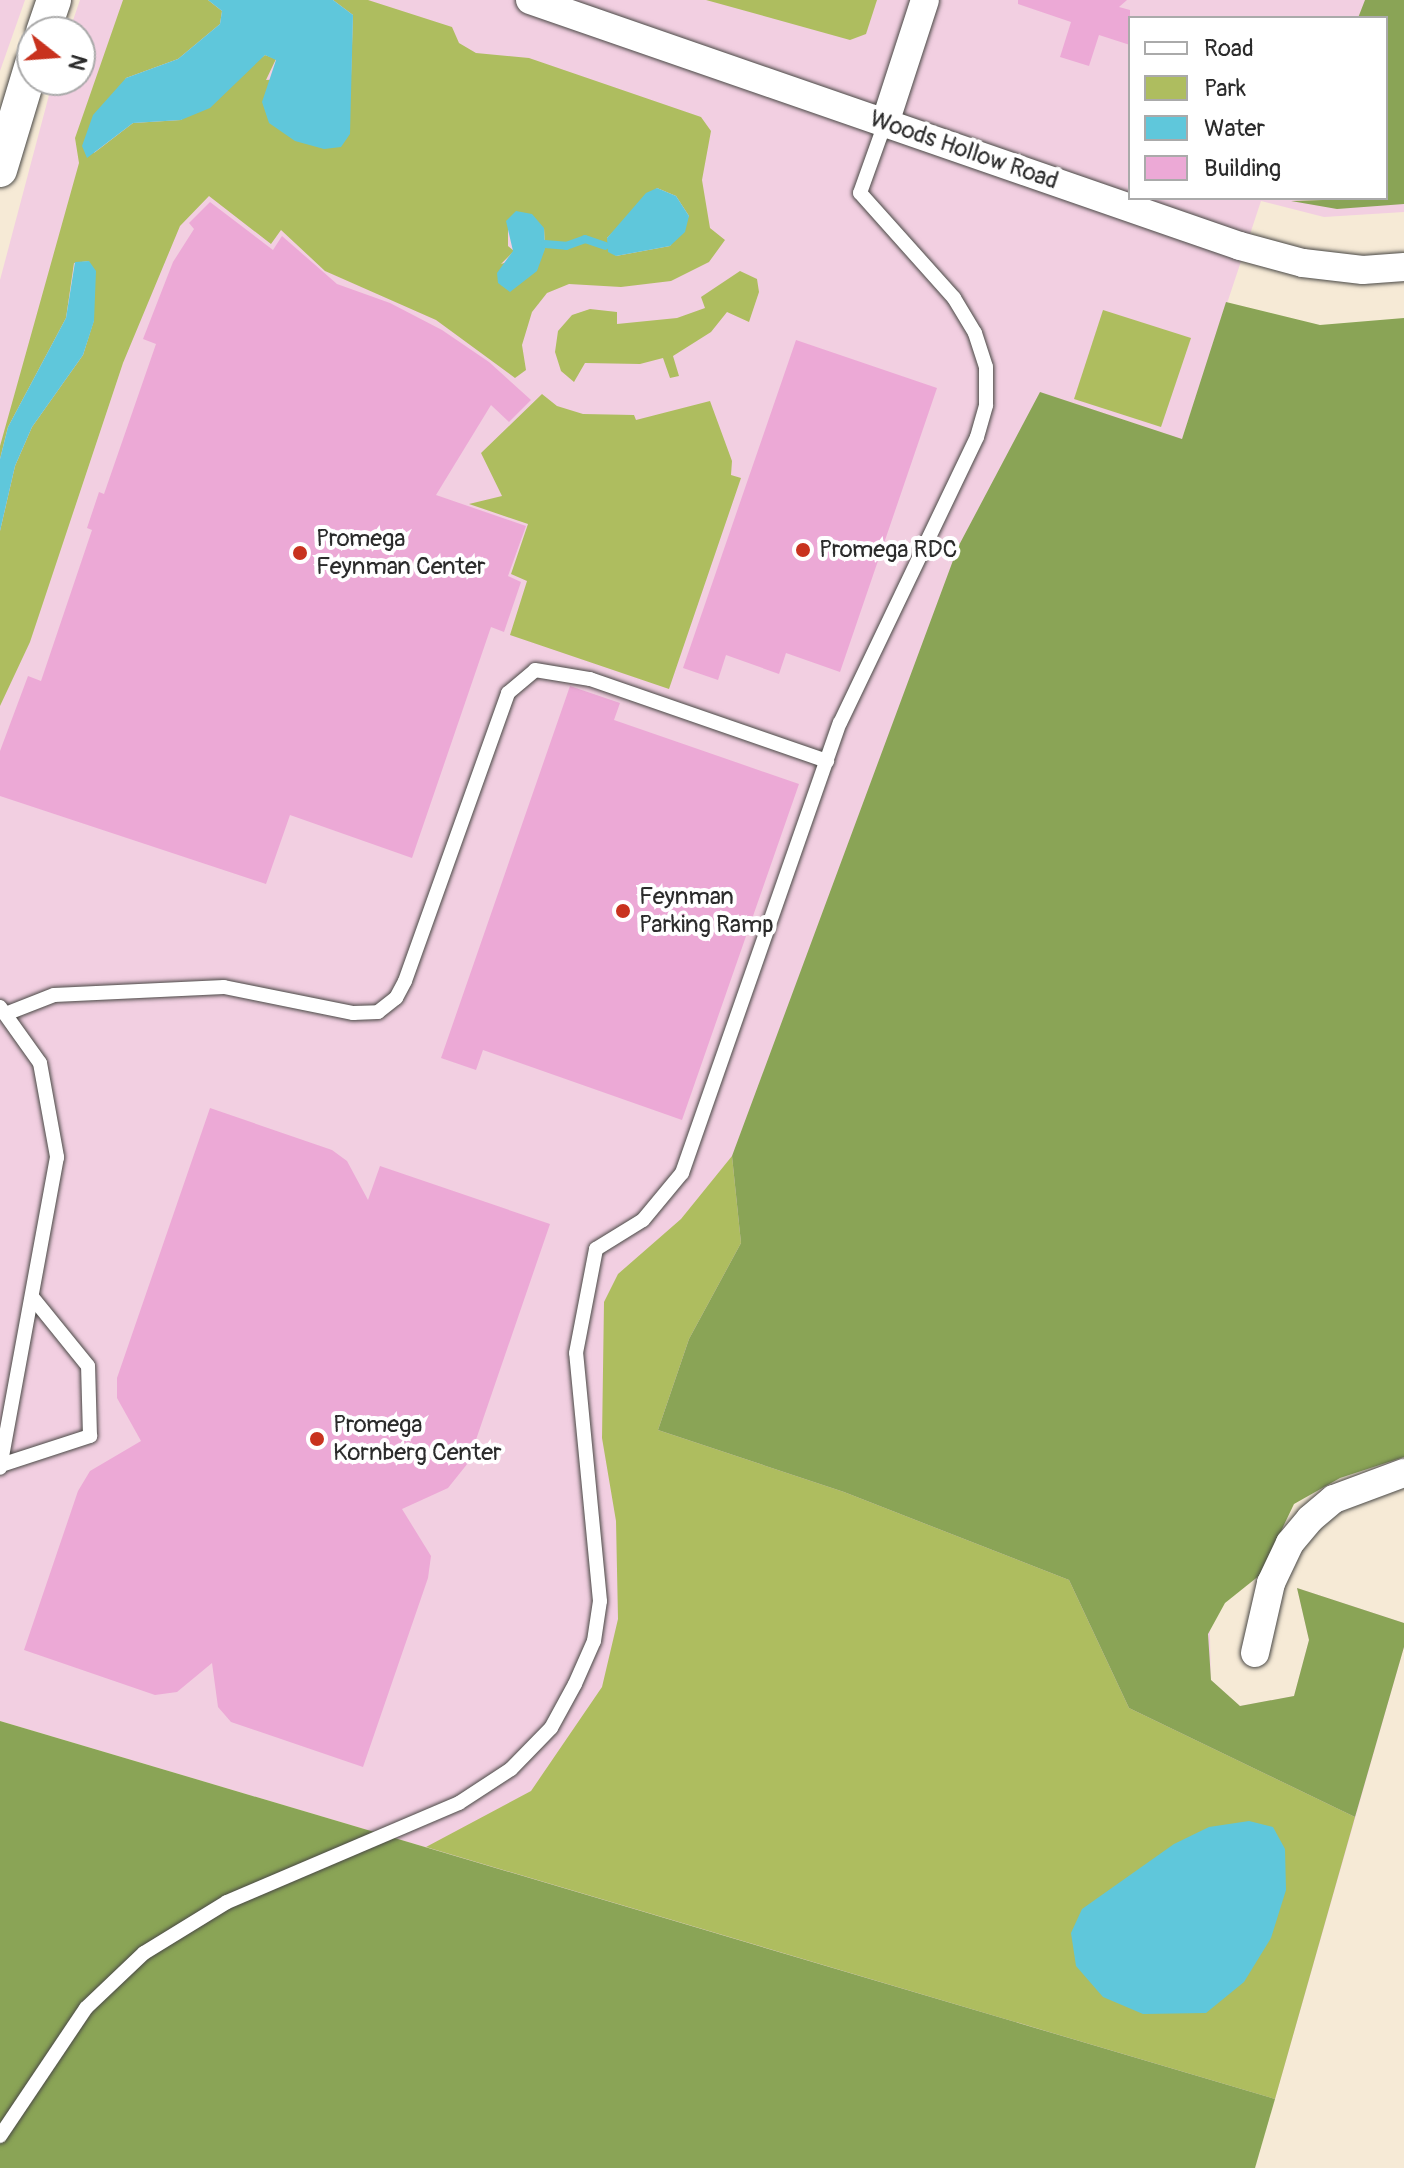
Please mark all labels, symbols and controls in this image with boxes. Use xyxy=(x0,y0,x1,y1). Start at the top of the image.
north arrow xyxy=(16,16,96,96)
legend xyxy=(1128,16,1388,200)
text: Road xyxy=(1204,34,1254,63)
text: N xyxy=(61,51,93,74)
text: Park xyxy=(1204,74,1246,103)
street label: Woods Hollow Road xyxy=(866,104,1062,196)
text: Water xyxy=(1204,114,1265,143)
text: Building xyxy=(1204,154,1281,183)
place label: Promega Feynman Center xyxy=(316,525,486,581)
place label: Promega RDC xyxy=(819,536,957,564)
marker: Promega RDC xyxy=(794,541,812,559)
marker: Promega Feynman Center xyxy=(291,544,309,562)
place label: Feynman Parking Ramp xyxy=(639,883,774,939)
marker: Feynman Parking Ramp xyxy=(614,902,632,920)
place label: Promega Kornberg Center xyxy=(333,1411,502,1467)
marker: Promega Kornberg Center xyxy=(308,1430,326,1448)

